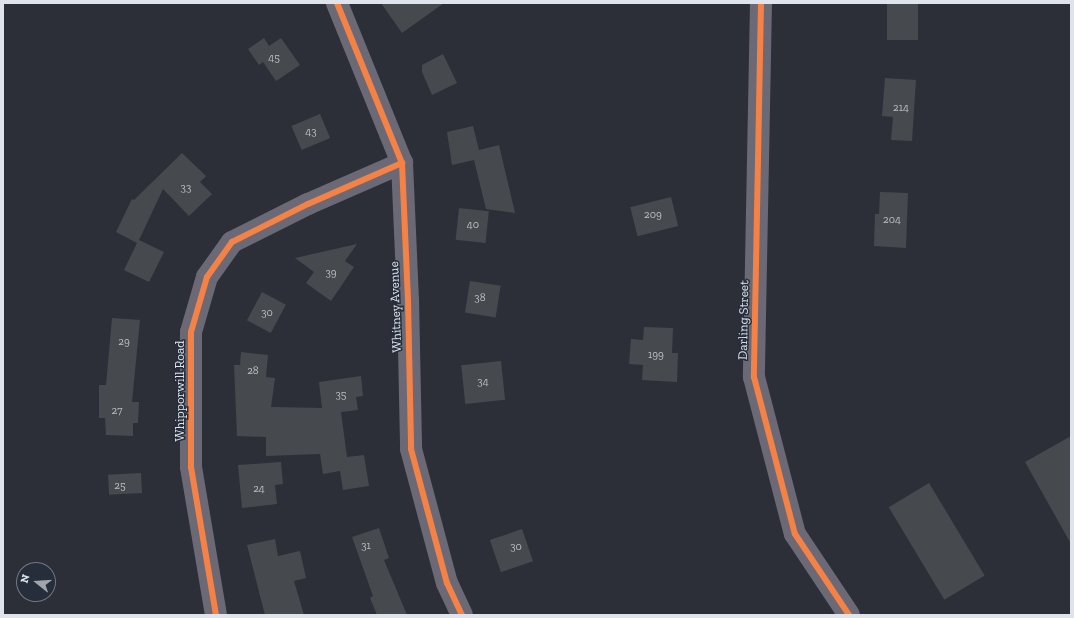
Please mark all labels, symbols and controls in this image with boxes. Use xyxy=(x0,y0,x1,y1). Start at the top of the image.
house number: 45 xyxy=(268,51,280,65)
house number: 214 xyxy=(893,101,909,115)
house number: 43 xyxy=(305,125,317,139)
house number: 33 xyxy=(181,181,191,195)
house number: 209 xyxy=(644,208,662,222)
house number: 204 xyxy=(883,213,901,227)
house number: 40 xyxy=(467,218,479,232)
street label: Whitney Avenue xyxy=(387,261,405,353)
house number: 39 xyxy=(325,266,337,280)
street label: Darling Street xyxy=(736,280,752,360)
house number: 38 xyxy=(474,291,486,305)
house number: 30 xyxy=(261,306,273,320)
house number: 29 xyxy=(118,335,130,349)
street label: Whipporwill Road xyxy=(172,341,188,441)
house number: 199 xyxy=(648,348,664,362)
house number: 28 xyxy=(247,364,259,378)
house number: 34 xyxy=(477,375,489,389)
house number: 35 xyxy=(335,388,347,402)
house number: 27 xyxy=(112,404,122,418)
house number: 25 xyxy=(114,479,126,493)
house number: 24 xyxy=(253,482,265,496)
house number: 31 xyxy=(361,539,371,553)
house number: 30 xyxy=(510,540,522,554)
north arrow xyxy=(16,562,56,602)
text: N xyxy=(18,573,32,585)

